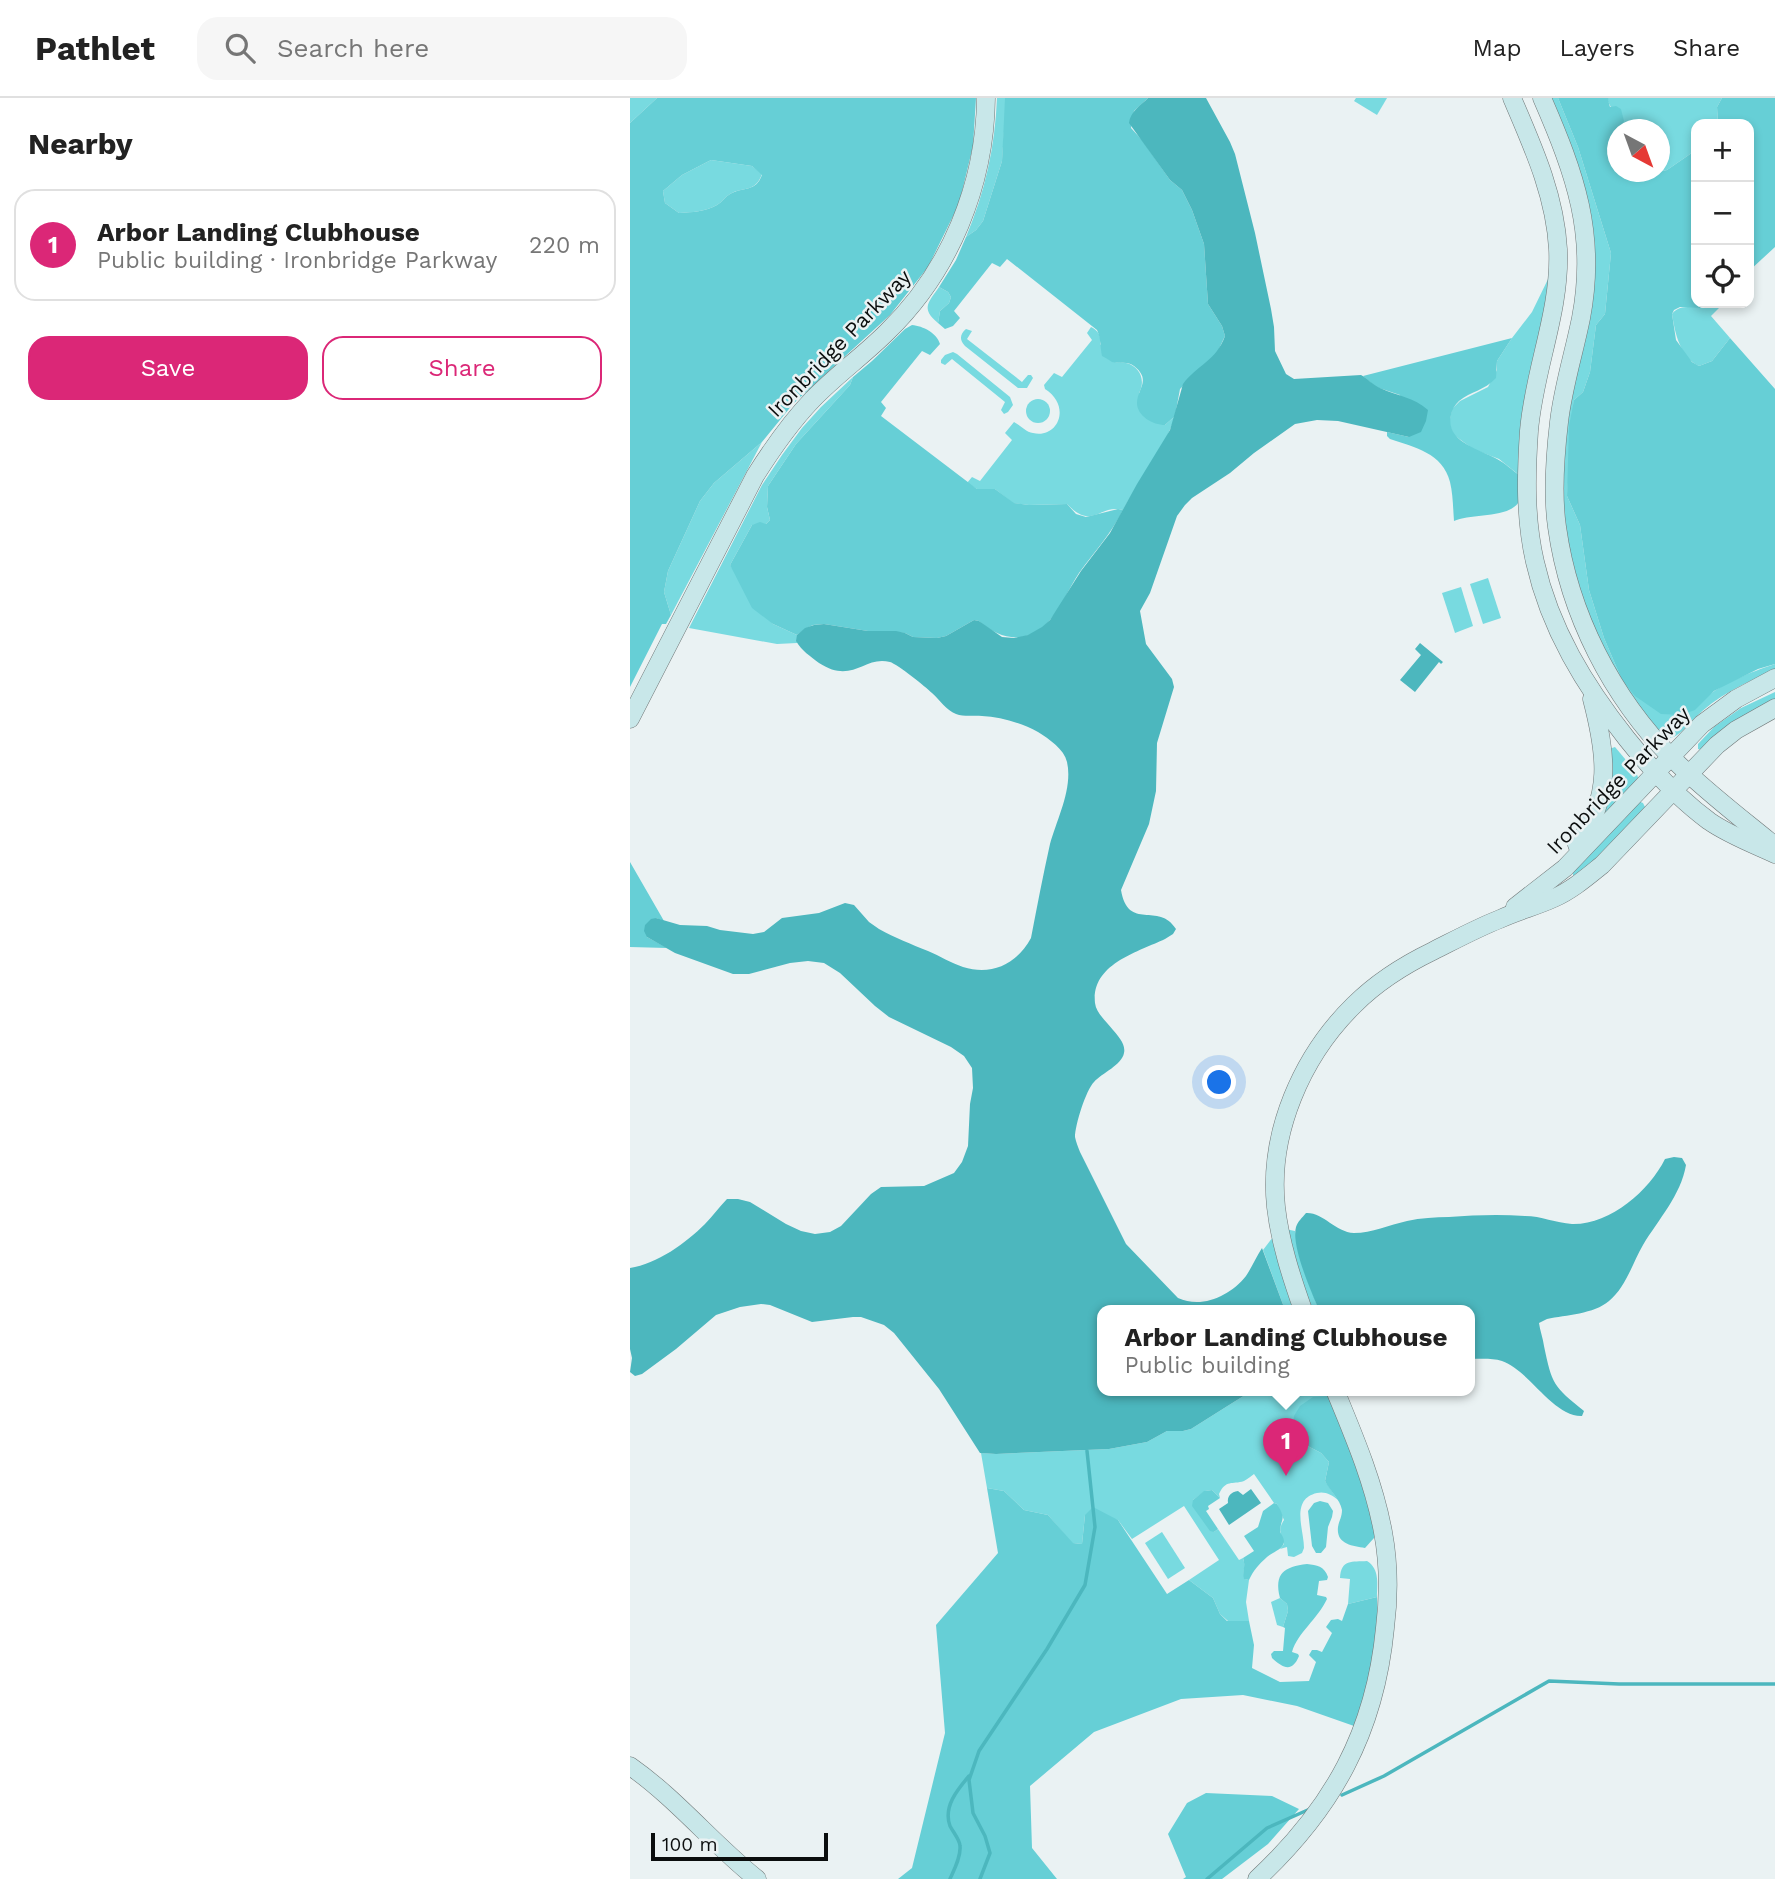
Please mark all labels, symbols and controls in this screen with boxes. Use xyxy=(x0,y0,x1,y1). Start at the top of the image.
search box xyxy=(197,17,687,80)
text: Pathlet xyxy=(35,29,155,68)
icon: search xyxy=(221,29,259,67)
text: Search here xyxy=(277,33,429,63)
text: Map xyxy=(1473,34,1521,62)
text: Layers xyxy=(1559,34,1635,62)
text: Share xyxy=(1673,34,1740,62)
north arrow xyxy=(1607,119,1670,182)
map controls xyxy=(1691,119,1754,308)
button: + xyxy=(1691,119,1754,182)
text: Nearby xyxy=(28,126,133,161)
button: − xyxy=(1691,182,1754,245)
text: Arbor Landing Clubhouse xyxy=(97,217,420,247)
text: 1 xyxy=(48,232,58,259)
text: 220 m xyxy=(529,232,600,259)
button: locate xyxy=(1691,245,1754,308)
text: Public building · Ironbridge Parkway xyxy=(97,247,497,274)
street label: Ironbridge Parkway xyxy=(762,264,916,422)
button: Save xyxy=(28,336,308,400)
button: Share xyxy=(322,336,602,400)
street label: Ironbridge Parkway xyxy=(1541,701,1695,859)
your location xyxy=(1202,1065,1236,1099)
popup xyxy=(1097,1305,1475,1396)
text: Arbor Landing Clubhouse xyxy=(1125,1322,1447,1352)
text: Public building xyxy=(1125,1352,1290,1379)
pin: 1 xyxy=(1263,1418,1309,1476)
scale bar xyxy=(651,1830,828,1862)
text: 100 m xyxy=(662,1833,718,1856)

